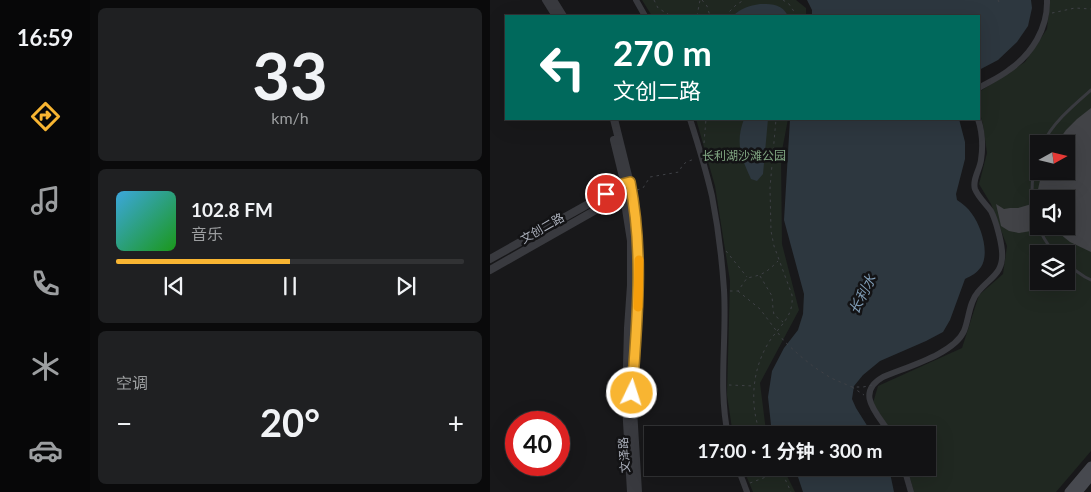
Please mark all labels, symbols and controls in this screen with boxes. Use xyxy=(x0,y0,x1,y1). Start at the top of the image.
text: 16:59 xyxy=(17,24,73,51)
text: 270 m xyxy=(613,31,712,73)
icon: left xyxy=(530,35,595,100)
text: 33 xyxy=(252,36,328,114)
text: 文创二路 xyxy=(613,77,701,104)
icon: directions xyxy=(28,99,63,134)
text: km/h xyxy=(271,108,309,127)
north arrow xyxy=(1030,135,1075,180)
map controls xyxy=(1030,135,1075,290)
park label: 长利湖沙滩公园 xyxy=(702,148,786,163)
pin xyxy=(585,173,627,215)
icon: arrive xyxy=(592,180,620,208)
icon: music xyxy=(28,183,63,218)
button: sound xyxy=(1030,190,1075,235)
text: 102.8 FM xyxy=(191,198,273,221)
street label: 文创二路 xyxy=(517,210,567,246)
text: 音乐 xyxy=(191,224,223,243)
button: layers xyxy=(1030,245,1075,290)
icon: phone xyxy=(28,266,63,301)
water label: 长利水 xyxy=(845,271,880,317)
icon: previous xyxy=(160,272,188,300)
icon: pause xyxy=(276,272,304,300)
icon: next xyxy=(392,272,420,300)
icon: climate xyxy=(28,349,63,384)
position arrow xyxy=(605,366,657,418)
text: 空调 xyxy=(116,373,148,392)
text: 20° xyxy=(260,399,320,445)
text: − xyxy=(116,406,132,440)
text: + xyxy=(448,406,464,440)
speed limit sign: 40 xyxy=(505,411,570,476)
icon: car xyxy=(28,433,63,468)
street label: 文泽路 xyxy=(615,437,633,473)
text: 17:00 · 1 分钟 · 300 m xyxy=(697,439,883,462)

